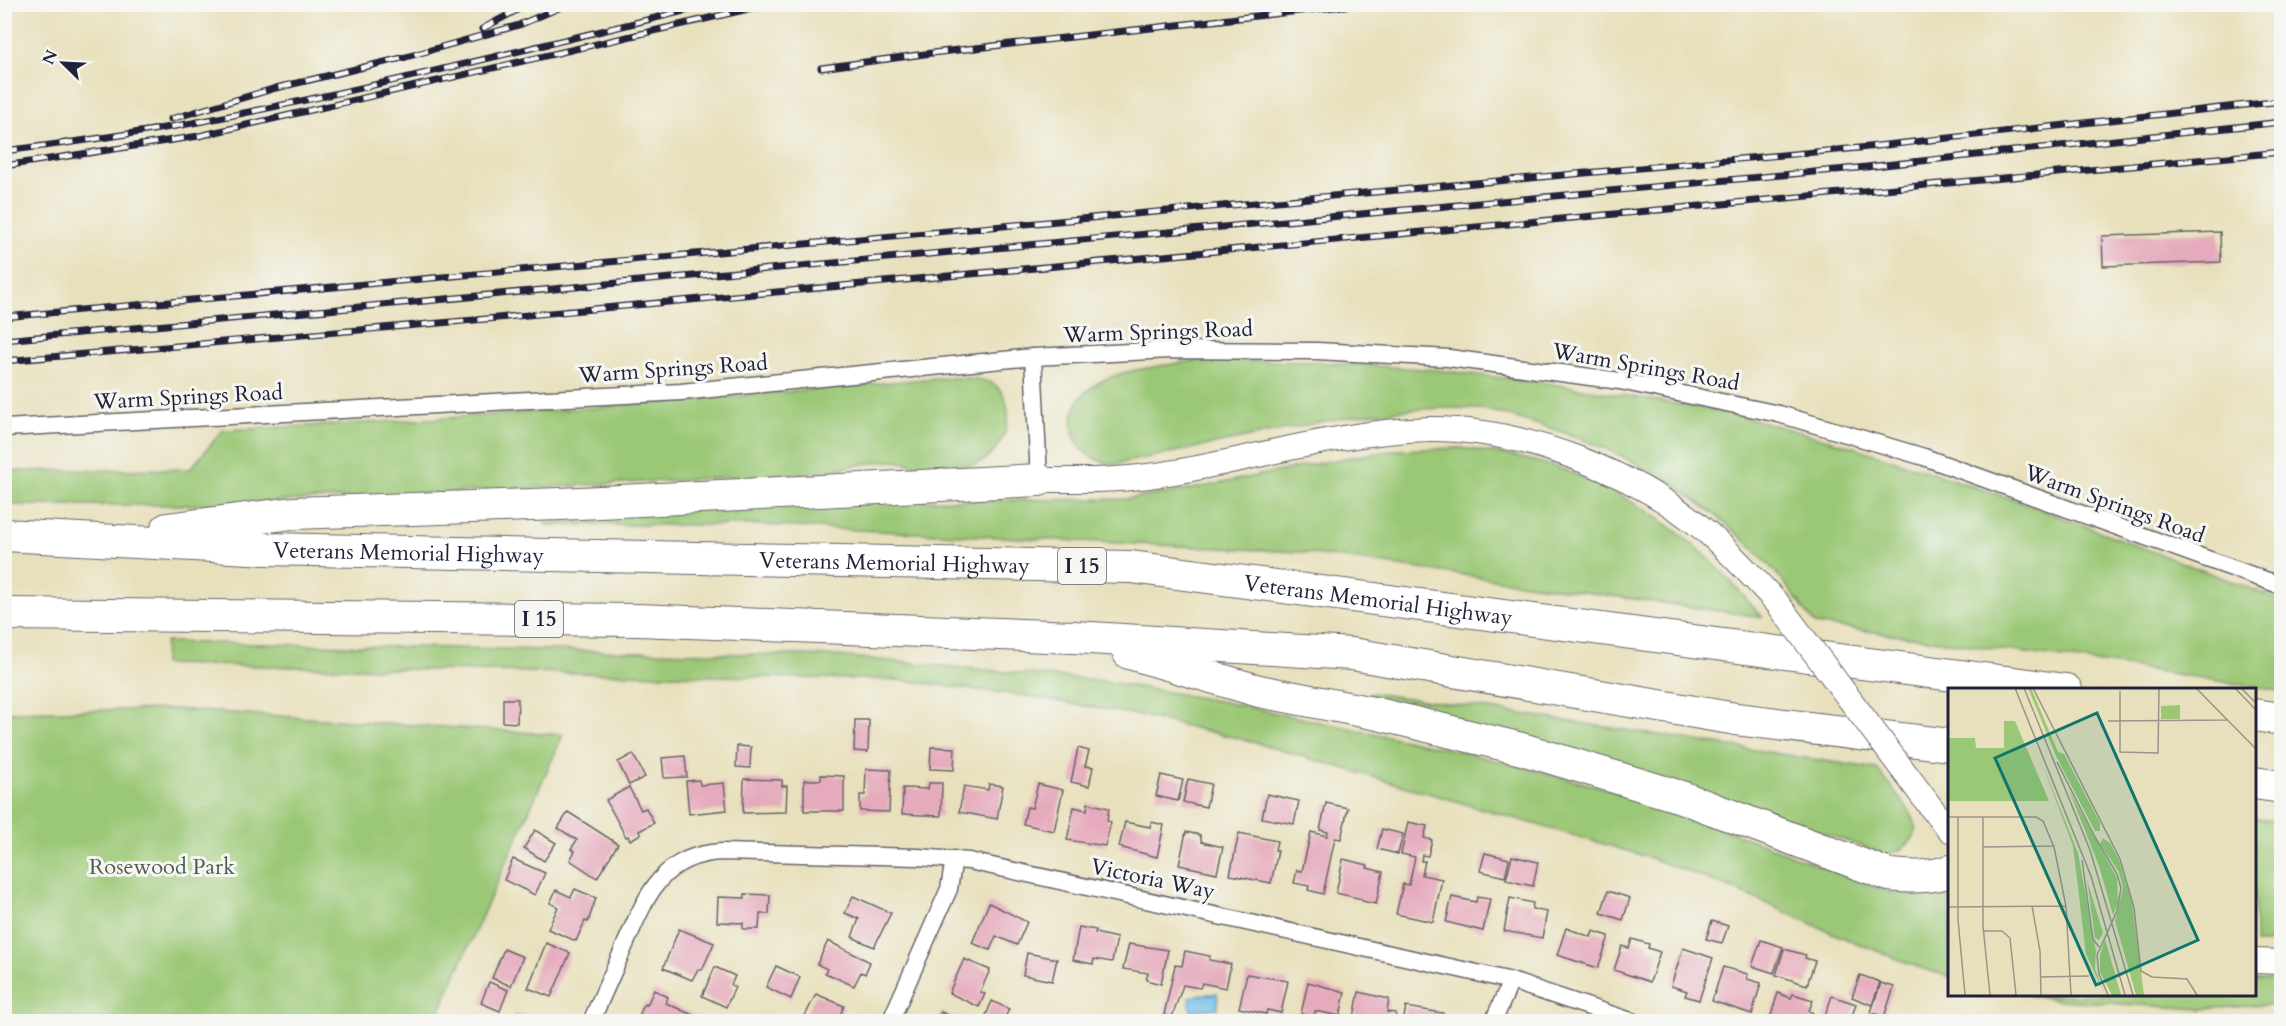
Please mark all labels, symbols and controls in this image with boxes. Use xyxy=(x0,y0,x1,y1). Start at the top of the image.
north arrow xyxy=(33,33,93,93)
text: N xyxy=(37,46,63,68)
street label: Warm Springs Road xyxy=(1062,314,1254,350)
street label: Warm Springs Road xyxy=(1549,336,1742,398)
street label: Warm Springs Road xyxy=(576,347,769,391)
street label: Warm Springs Road xyxy=(92,377,284,417)
street label: Warm Springs Road xyxy=(2019,457,2209,551)
street label: Veterans Memorial Highway xyxy=(273,535,545,571)
street label: Veterans Memorial Highway xyxy=(759,545,1031,581)
road number: I 15 xyxy=(1058,548,1106,584)
street label: Veterans Memorial Highway xyxy=(1242,568,1515,633)
road number: I 15 xyxy=(515,601,563,637)
inset map xyxy=(1948,688,2256,996)
street label: Victoria Way xyxy=(1088,851,1218,907)
park label: Rosewood Park xyxy=(89,852,235,882)

